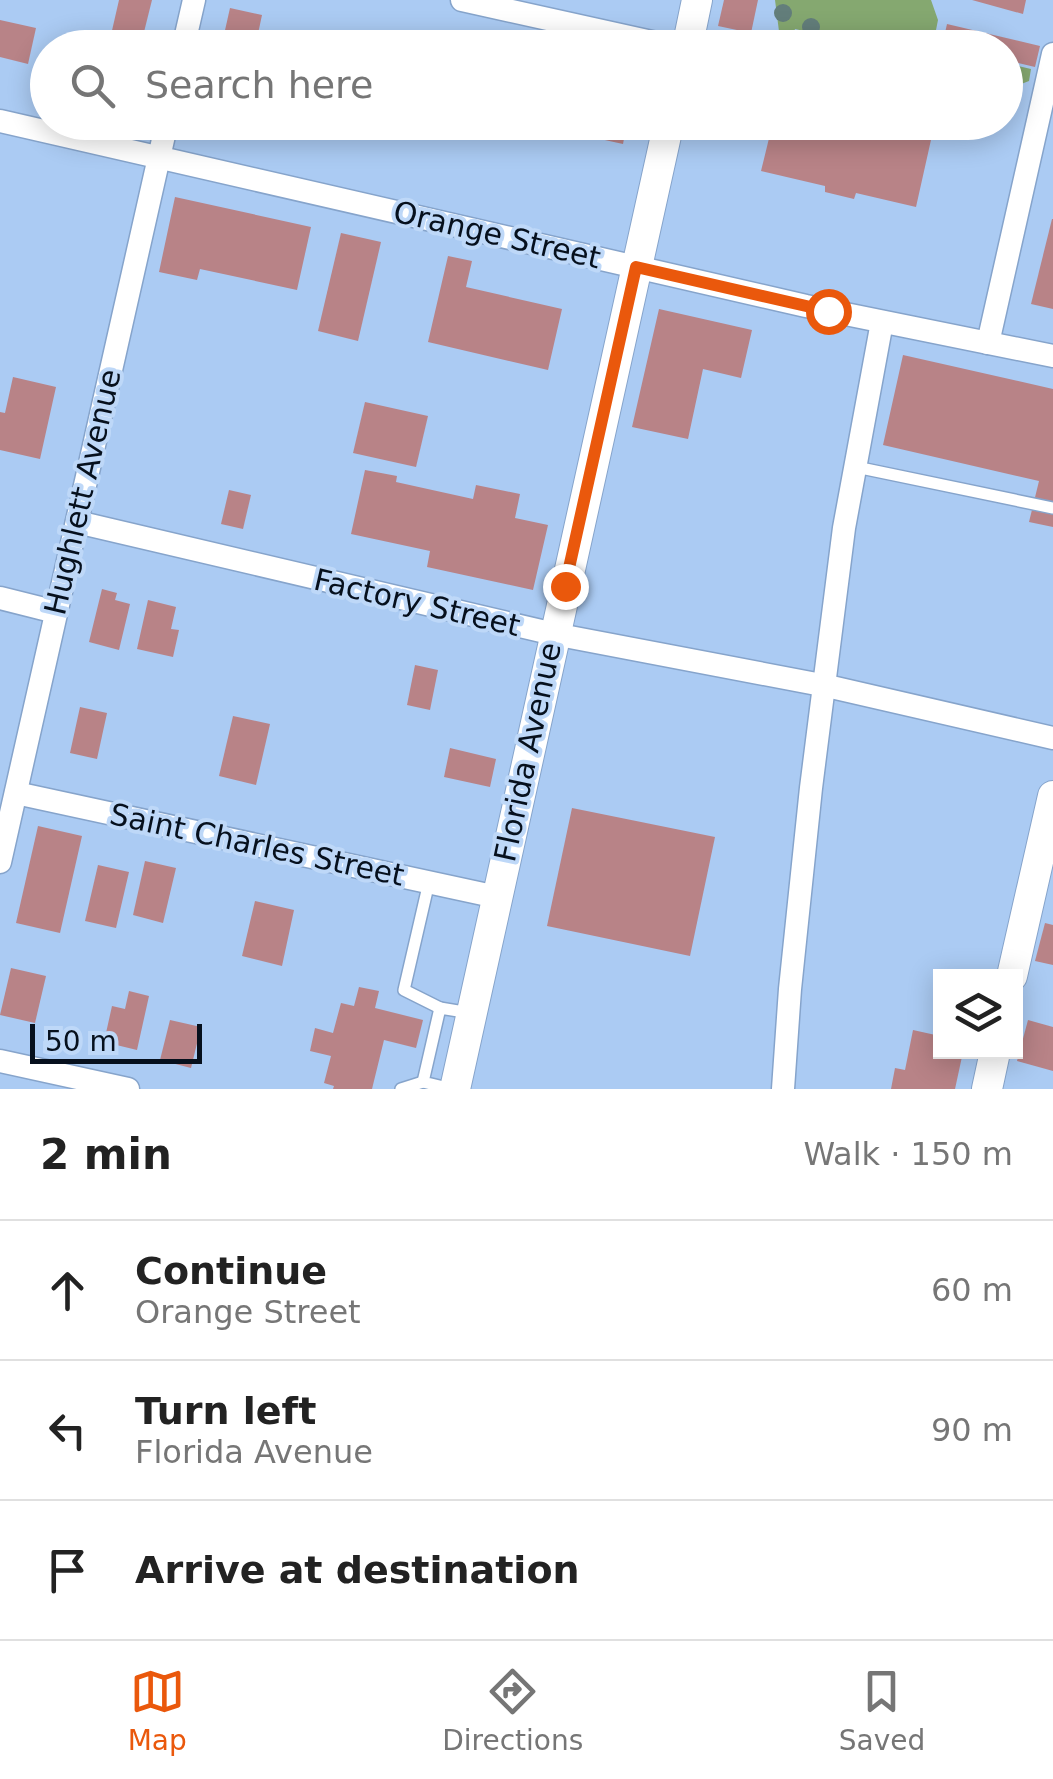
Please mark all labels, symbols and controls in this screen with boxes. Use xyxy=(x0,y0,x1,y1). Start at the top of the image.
search box xyxy=(30,30,1023,140)
icon: search xyxy=(65,58,120,113)
text: Search here xyxy=(145,63,373,107)
street label: Orange Street xyxy=(390,194,604,275)
route start xyxy=(806,289,852,335)
street label: Hughlett Avenue xyxy=(37,366,128,618)
street label: Factory Street xyxy=(311,562,524,643)
route end xyxy=(543,564,589,610)
street label: Florida Avenue xyxy=(487,639,568,865)
street label: Saint Charles Street xyxy=(107,796,408,893)
map controls xyxy=(933,969,1023,1059)
button: layers xyxy=(933,969,1023,1059)
scale bar xyxy=(30,1019,202,1064)
text: 50 m xyxy=(45,1025,117,1058)
text: 2 min xyxy=(40,1130,172,1179)
text: Walk · 150 m xyxy=(803,1135,1013,1173)
text: Continue xyxy=(135,1249,327,1293)
icon: ahead xyxy=(40,1263,95,1318)
text: 60 m xyxy=(931,1271,1013,1309)
text: Orange Street xyxy=(135,1293,361,1331)
text: Turn left xyxy=(135,1389,316,1433)
icon: left xyxy=(40,1403,95,1458)
text: 90 m xyxy=(931,1411,1013,1449)
text: Florida Avenue xyxy=(135,1433,373,1471)
icon: arrive xyxy=(40,1543,95,1598)
text: Arrive at destination xyxy=(135,1548,580,1592)
tab: Map xyxy=(128,1664,187,1757)
tab: Directions xyxy=(442,1664,583,1757)
tab: Saved xyxy=(839,1664,925,1757)

